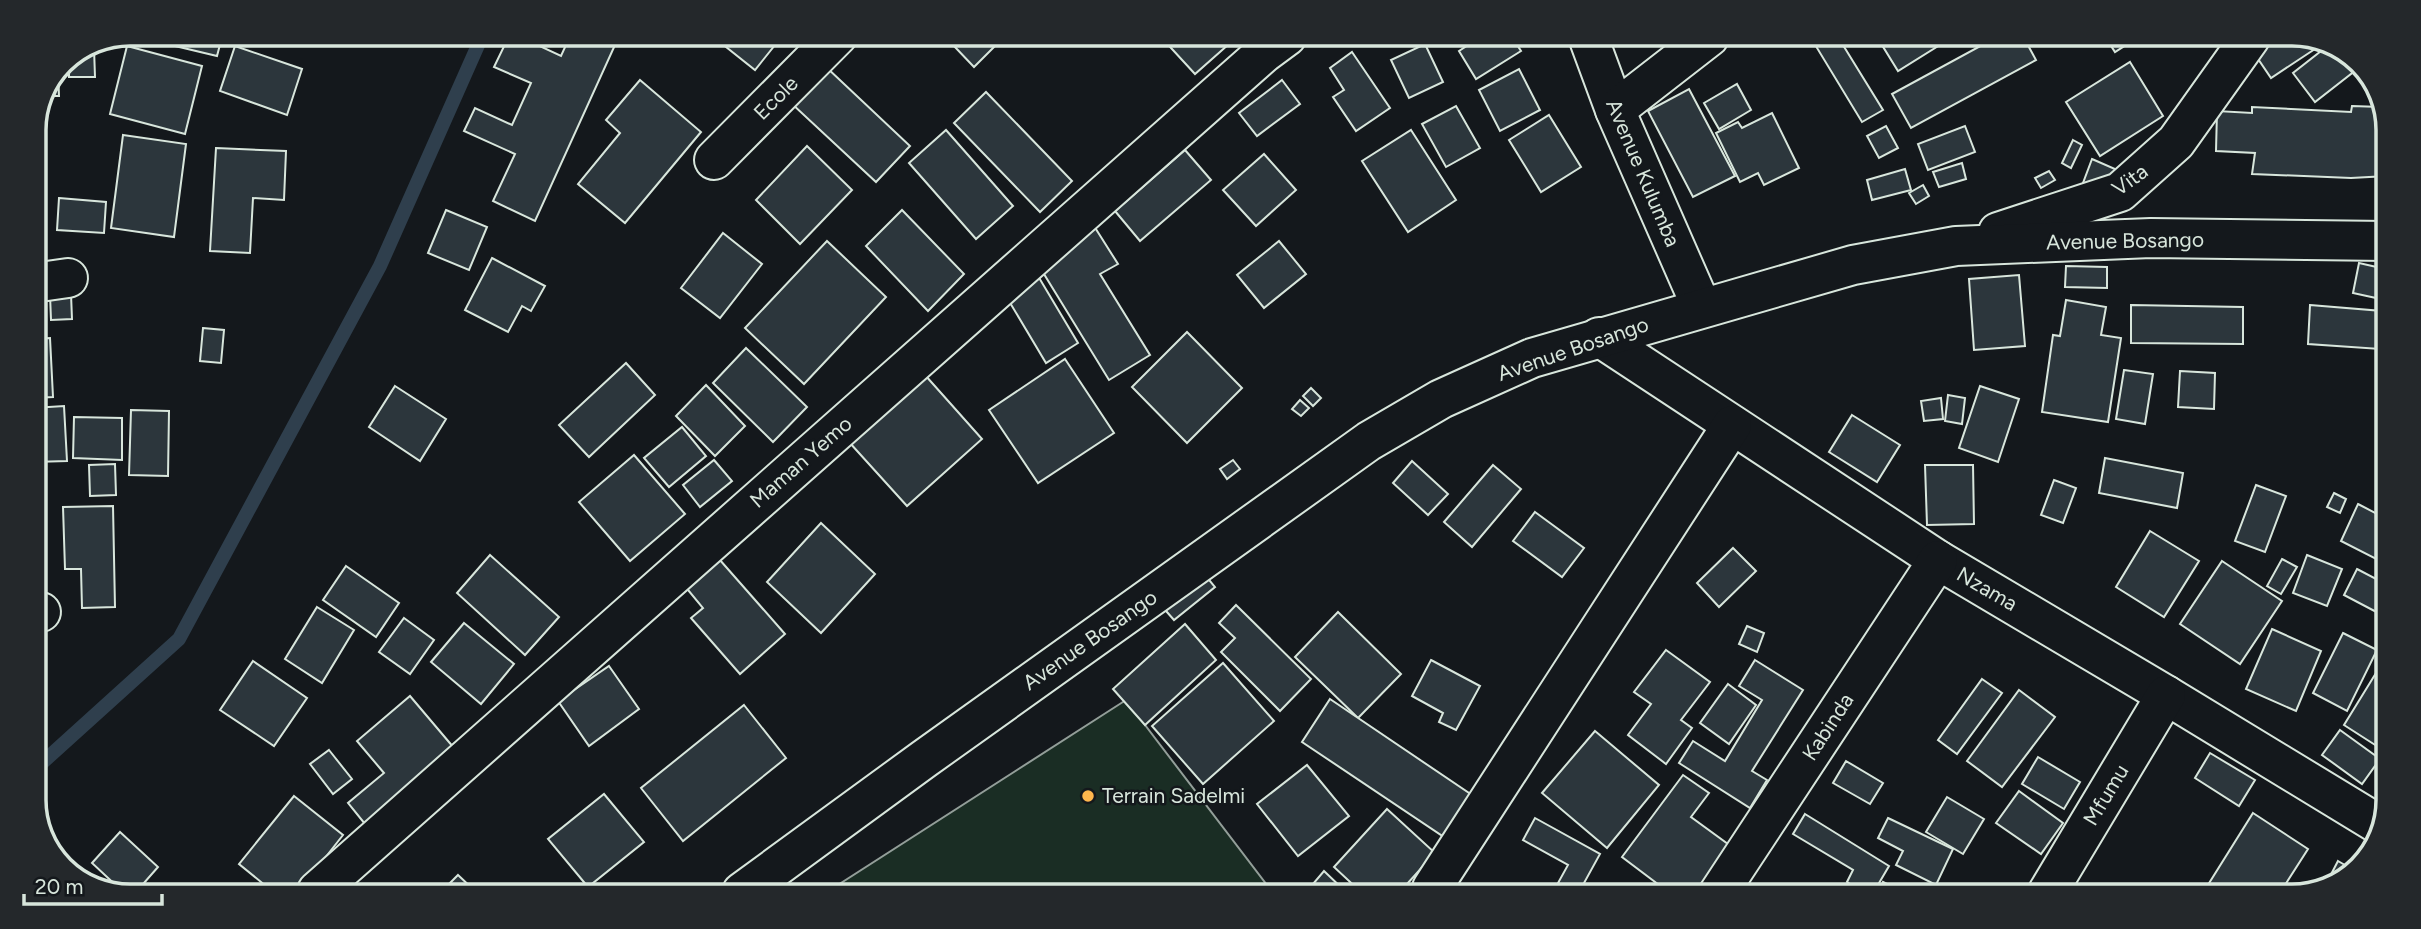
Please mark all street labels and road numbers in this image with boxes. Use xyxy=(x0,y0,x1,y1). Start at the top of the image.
street label: Ecole xyxy=(748,70,803,125)
street label: Avenue Kulumba xyxy=(1601,95,1686,250)
street label: Vita xyxy=(2107,158,2152,201)
street label: Avenue Bosango xyxy=(2046,227,2204,254)
street label: Avenue Bosango xyxy=(1494,311,1652,386)
street label: Maman Yemo xyxy=(745,411,857,513)
street label: Nzama xyxy=(1952,561,2022,616)
street label: Avenue Bosango xyxy=(1018,584,1162,695)
street label: Kabinda xyxy=(1797,688,1859,765)
street label: Mfumu xyxy=(2078,760,2133,830)

